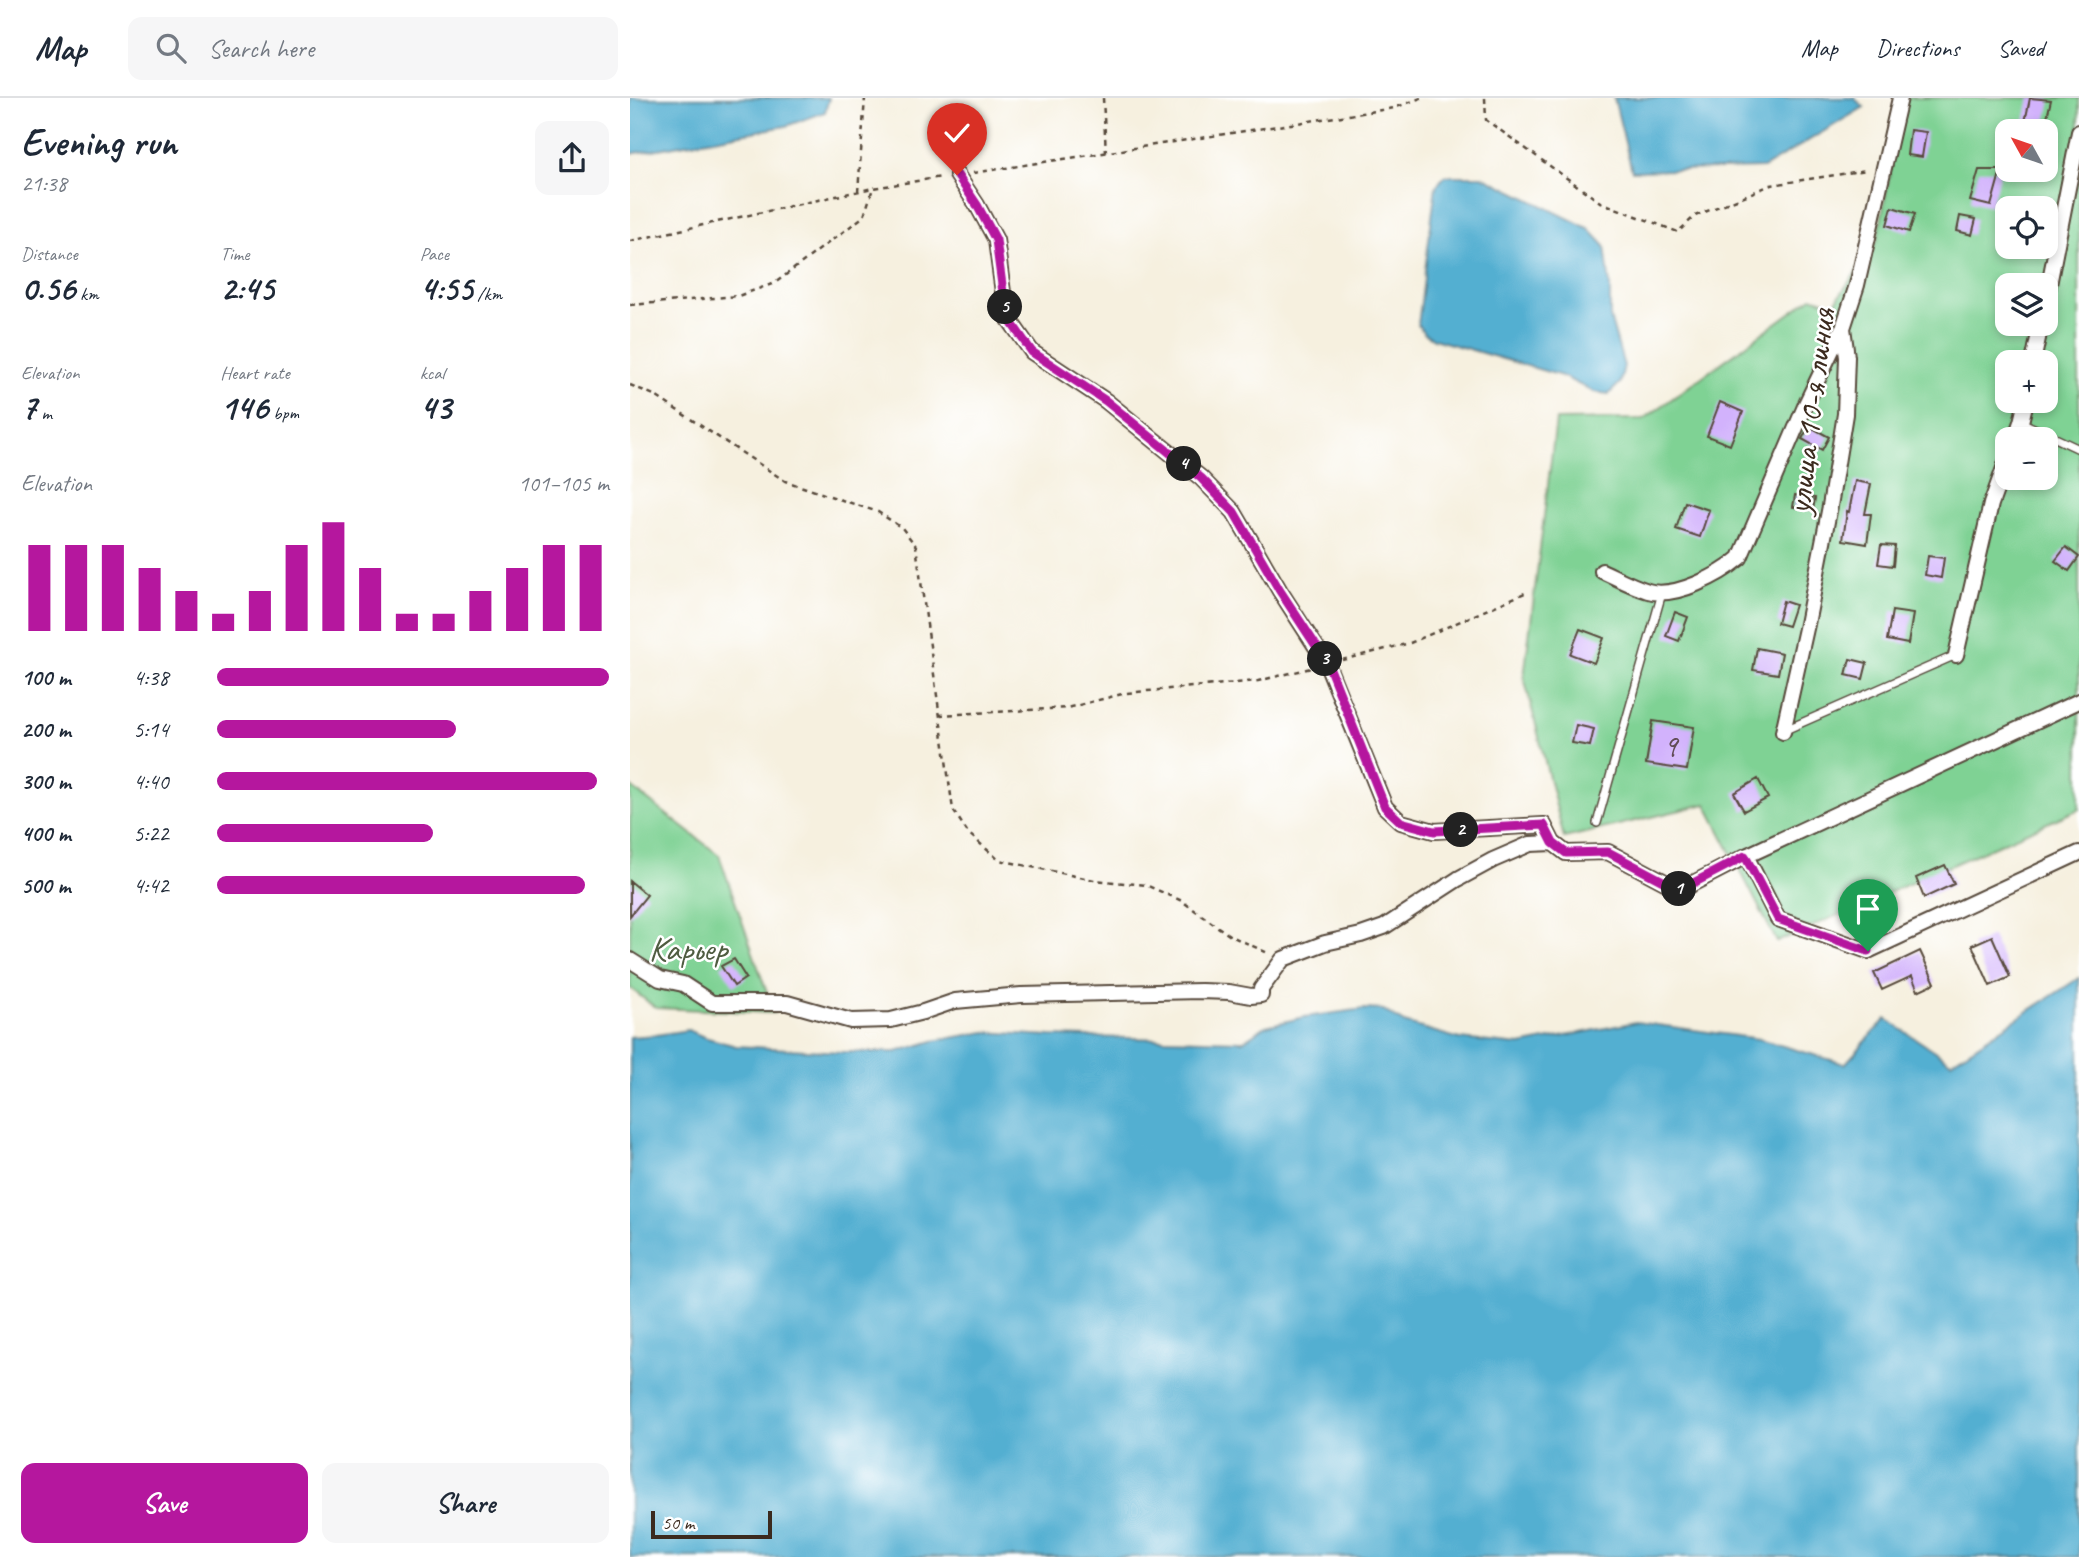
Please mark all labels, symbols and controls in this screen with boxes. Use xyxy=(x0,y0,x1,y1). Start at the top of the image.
search box xyxy=(128,17,618,80)
text: Map xyxy=(35,27,86,69)
icon: search xyxy=(152,29,190,67)
text: Search here xyxy=(208,32,314,65)
text: Map xyxy=(1801,33,1838,63)
text: Directions xyxy=(1876,33,1959,63)
text: Saved xyxy=(1997,33,2044,63)
pin xyxy=(927,103,987,175)
icon: check xyxy=(938,114,976,152)
text: Evening run xyxy=(21,119,177,166)
north arrow xyxy=(1995,119,2058,182)
map controls xyxy=(1995,119,2058,490)
button: share xyxy=(535,121,609,195)
text: 21:38 xyxy=(21,169,67,198)
button: locate xyxy=(1995,196,2058,259)
text: Distance xyxy=(21,242,78,266)
text: Time xyxy=(220,242,249,266)
text: Pace xyxy=(420,242,449,266)
text: 0.56 xyxy=(21,266,75,311)
text: 2:45 xyxy=(220,266,274,311)
text: 4:55 xyxy=(420,266,473,311)
button: layers xyxy=(1995,273,2058,336)
text: km xyxy=(75,282,99,306)
text: /km xyxy=(473,282,502,306)
pin: 5 xyxy=(988,290,1022,325)
text: 5 xyxy=(1000,294,1009,318)
street label: улица 10-я линия xyxy=(1775,304,1846,518)
button: + xyxy=(1995,350,2058,413)
text: Elevation xyxy=(21,361,79,385)
text: Heart rate xyxy=(220,361,290,385)
text: kcal xyxy=(420,361,445,385)
text: 7 xyxy=(21,385,37,430)
text: 146 xyxy=(220,385,268,430)
text: 43 xyxy=(420,385,451,430)
text: m xyxy=(37,401,52,425)
text: bpm xyxy=(268,401,299,425)
button: − xyxy=(1995,427,2058,490)
pin: 4 xyxy=(1166,446,1202,482)
text: 4 xyxy=(1179,451,1188,475)
text: Elevation xyxy=(21,469,92,498)
text: 101–105 m xyxy=(518,469,609,498)
pin: 3 xyxy=(1308,642,1342,676)
text: 3 xyxy=(1320,646,1329,670)
text: 100 m xyxy=(21,663,71,692)
text: 4:38 xyxy=(133,663,169,692)
text: 200 m xyxy=(21,715,71,744)
text: 5:14 xyxy=(133,715,169,744)
house number: 9 xyxy=(1663,725,1680,766)
text: 300 m xyxy=(21,767,71,796)
text: 4:40 xyxy=(133,767,169,796)
pin: 2 xyxy=(1444,812,1478,848)
text: 2 xyxy=(1456,817,1465,841)
text: 400 m xyxy=(21,819,71,848)
text: 5:22 xyxy=(133,819,169,848)
text: 500 m xyxy=(21,871,70,900)
text: 4:42 xyxy=(133,871,169,900)
pin: 1 xyxy=(1662,872,1696,906)
text: 1 xyxy=(1674,876,1683,900)
pin xyxy=(1838,879,1898,951)
icon: arrive xyxy=(1849,890,1887,928)
park label: Карьер xyxy=(649,926,730,971)
button: Save xyxy=(21,1463,308,1543)
button: Share xyxy=(322,1463,609,1543)
scale bar xyxy=(651,1508,772,1540)
text: 50 m xyxy=(662,1511,694,1535)

